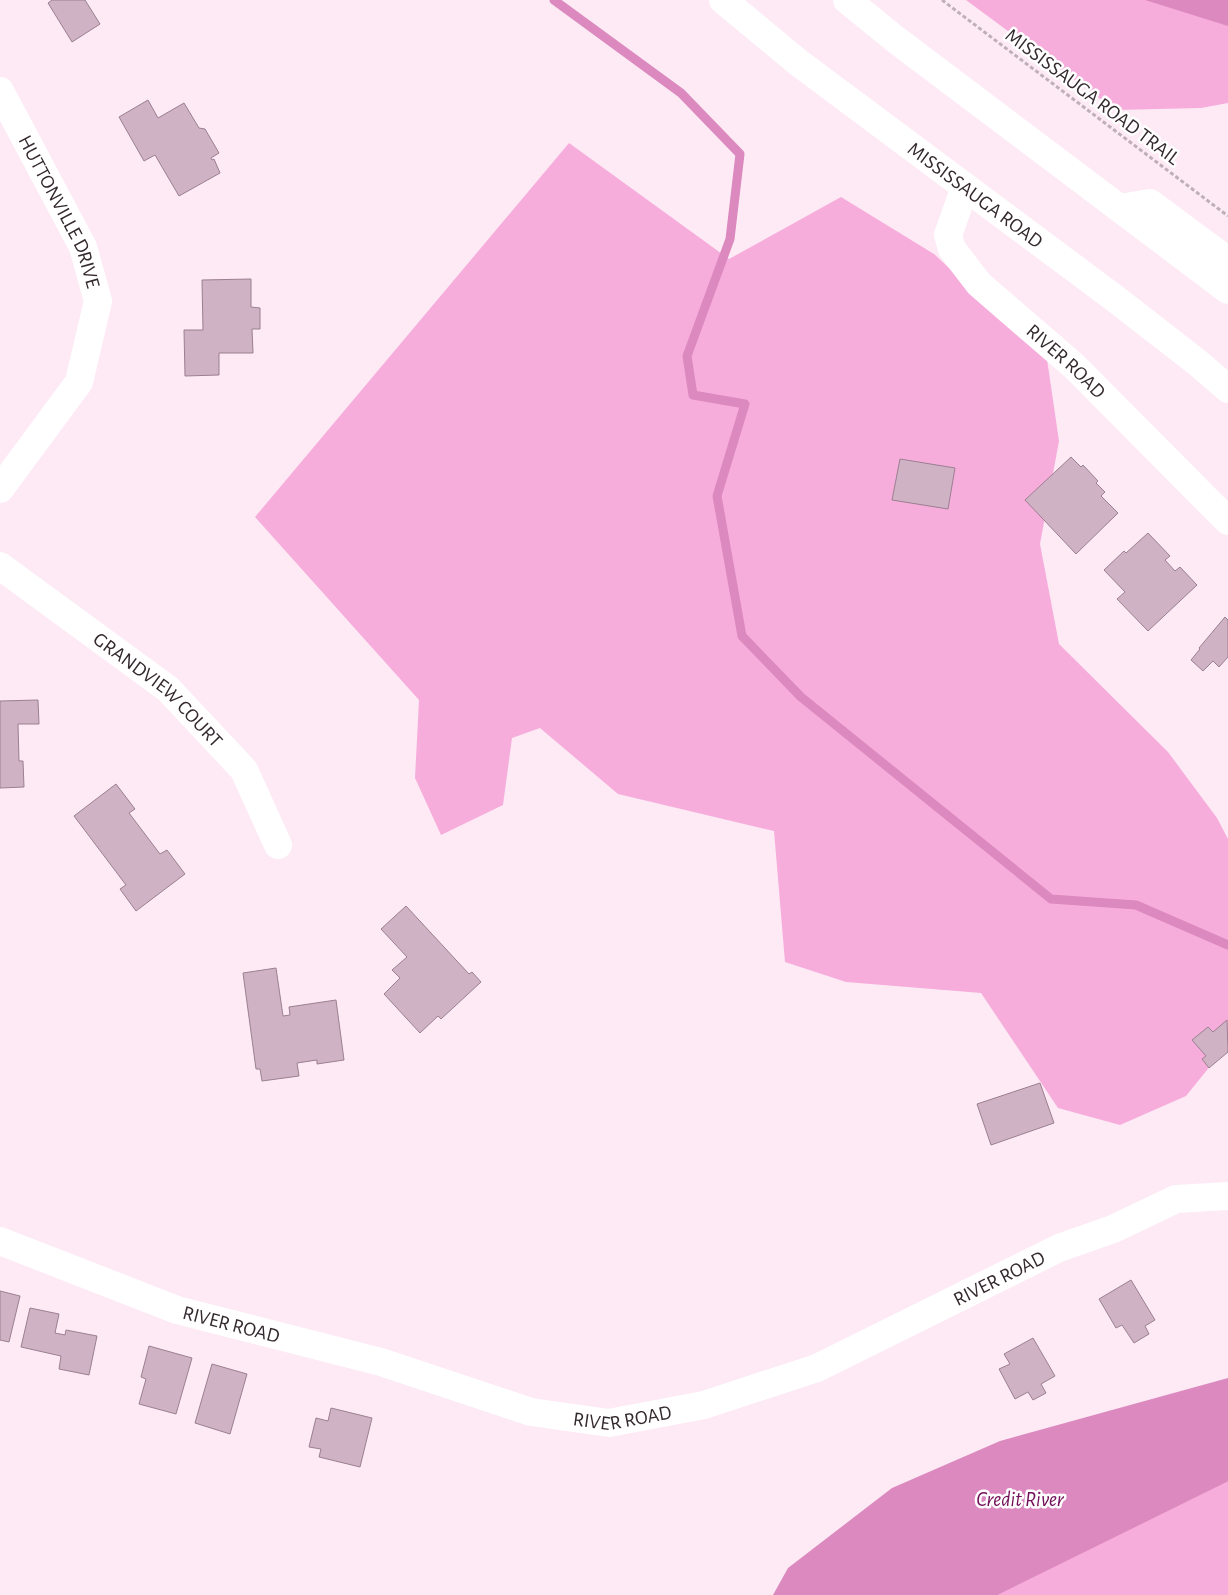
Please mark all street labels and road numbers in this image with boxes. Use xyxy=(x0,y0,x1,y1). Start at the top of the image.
street label: MISSISSAUGA ROAD TRAIL xyxy=(1002,25,1184,169)
street label: HUTTONVILLE DRIVE xyxy=(14,132,103,291)
street label: MISSISSAUGA ROAD xyxy=(904,139,1046,252)
street label: RIVER ROAD xyxy=(1022,321,1109,403)
street label: GRANDVIEW COURT xyxy=(89,629,226,751)
street label: RIVER ROAD xyxy=(950,1248,1048,1310)
street label: RIVER ROAD xyxy=(180,1303,282,1347)
street label: RIVER ROAD xyxy=(572,1402,673,1434)

